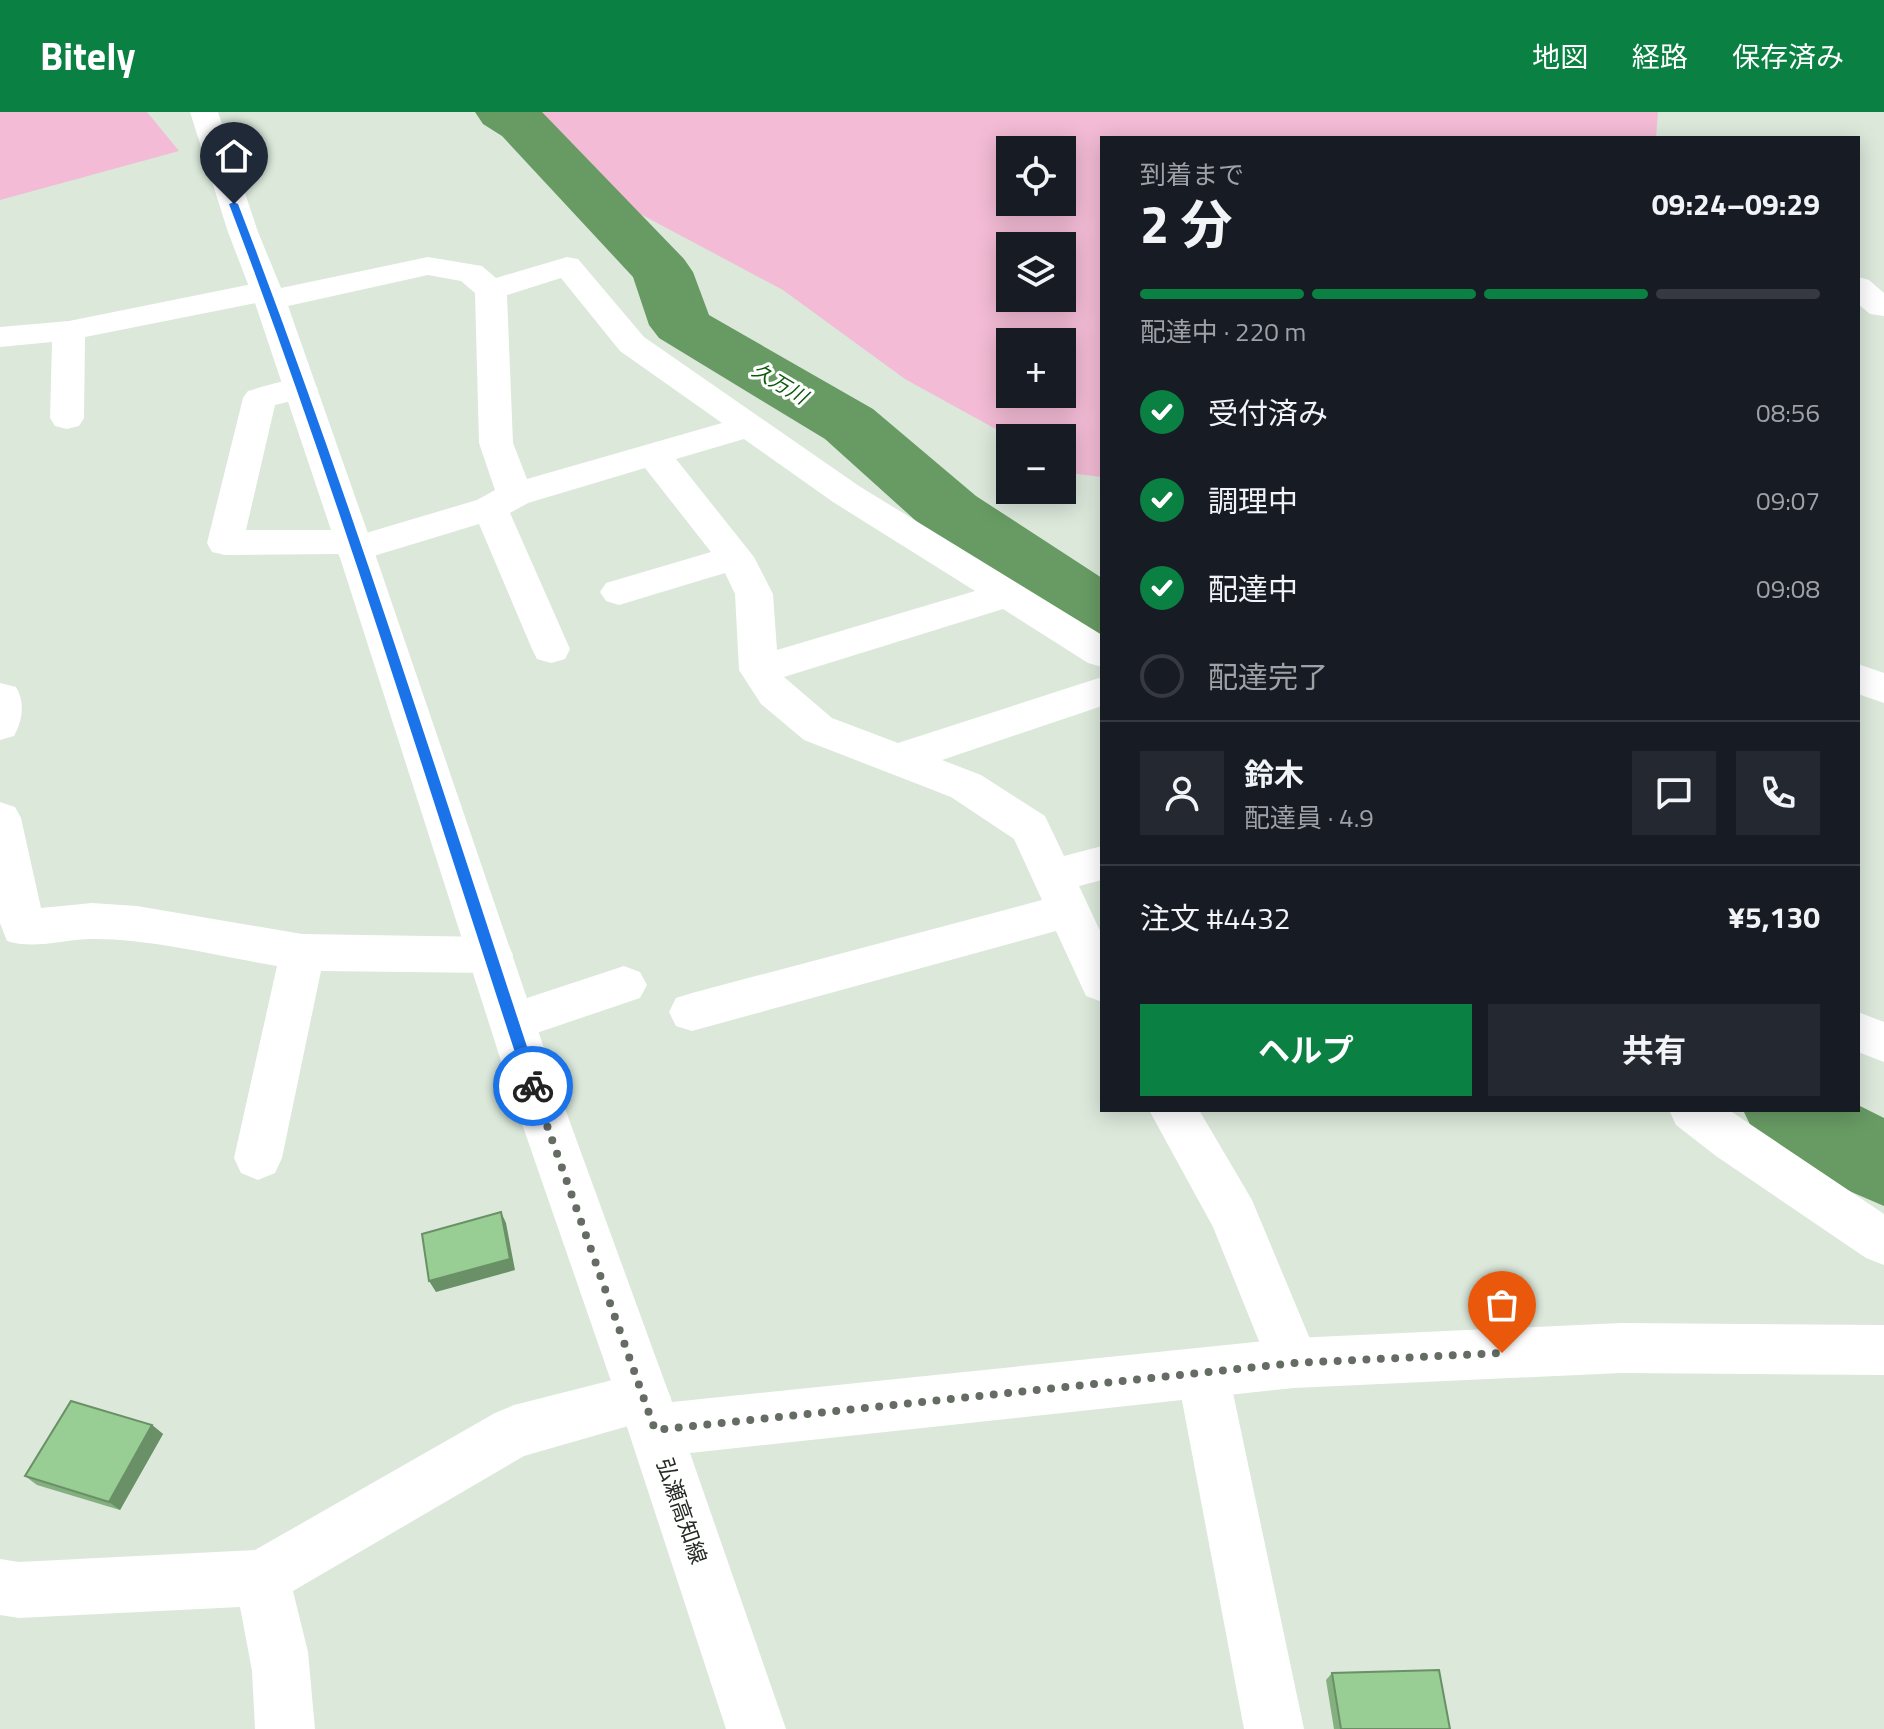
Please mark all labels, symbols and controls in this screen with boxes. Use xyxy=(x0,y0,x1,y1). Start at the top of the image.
text: Bitely xyxy=(40,27,135,85)
text: 地図 xyxy=(1532,35,1588,78)
text: 経路 xyxy=(1632,35,1688,78)
text: 保存済み xyxy=(1732,35,1844,78)
pin xyxy=(200,122,268,204)
icon: home xyxy=(212,134,256,178)
map controls xyxy=(996,136,1076,504)
button: locate xyxy=(996,136,1076,216)
text: 到着まで xyxy=(1140,155,1244,194)
text: 09:24–09:29 xyxy=(1652,181,1820,227)
text: 2 分 xyxy=(1140,184,1233,263)
button: layers xyxy=(996,232,1076,312)
text: 配達中 · 220 m xyxy=(1140,312,1306,351)
button: + xyxy=(996,328,1076,408)
water label: 久万川 xyxy=(746,354,815,413)
icon: check xyxy=(1140,390,1184,434)
text: 受付済み xyxy=(1208,390,1328,436)
text: 08:56 xyxy=(1756,393,1820,432)
button: − xyxy=(996,424,1076,504)
icon: check xyxy=(1140,478,1184,522)
text: 調理中 xyxy=(1208,478,1298,524)
text: 09:07 xyxy=(1756,481,1820,520)
icon: check xyxy=(1140,566,1184,610)
text: 配達中 xyxy=(1208,566,1298,612)
text: 09:08 xyxy=(1756,569,1820,608)
text: 配達完了 xyxy=(1208,654,1328,700)
button: person xyxy=(1140,751,1224,835)
text: 鈴木 xyxy=(1244,751,1304,797)
button: chat xyxy=(1632,751,1716,835)
button: phone xyxy=(1736,751,1820,835)
text: 配達員 · 4.9 xyxy=(1244,798,1374,837)
text: ¥5,130 xyxy=(1728,894,1820,940)
text: 注文 #4432 xyxy=(1140,895,1291,941)
button: ヘルプ xyxy=(1140,1004,1472,1096)
button: 共有 xyxy=(1488,1004,1820,1096)
courier xyxy=(493,1046,573,1126)
icon: bike xyxy=(511,1064,555,1108)
pin xyxy=(1468,1271,1536,1353)
icon: bag xyxy=(1480,1283,1524,1327)
street label: 弘瀬高知線 xyxy=(648,1453,716,1569)

